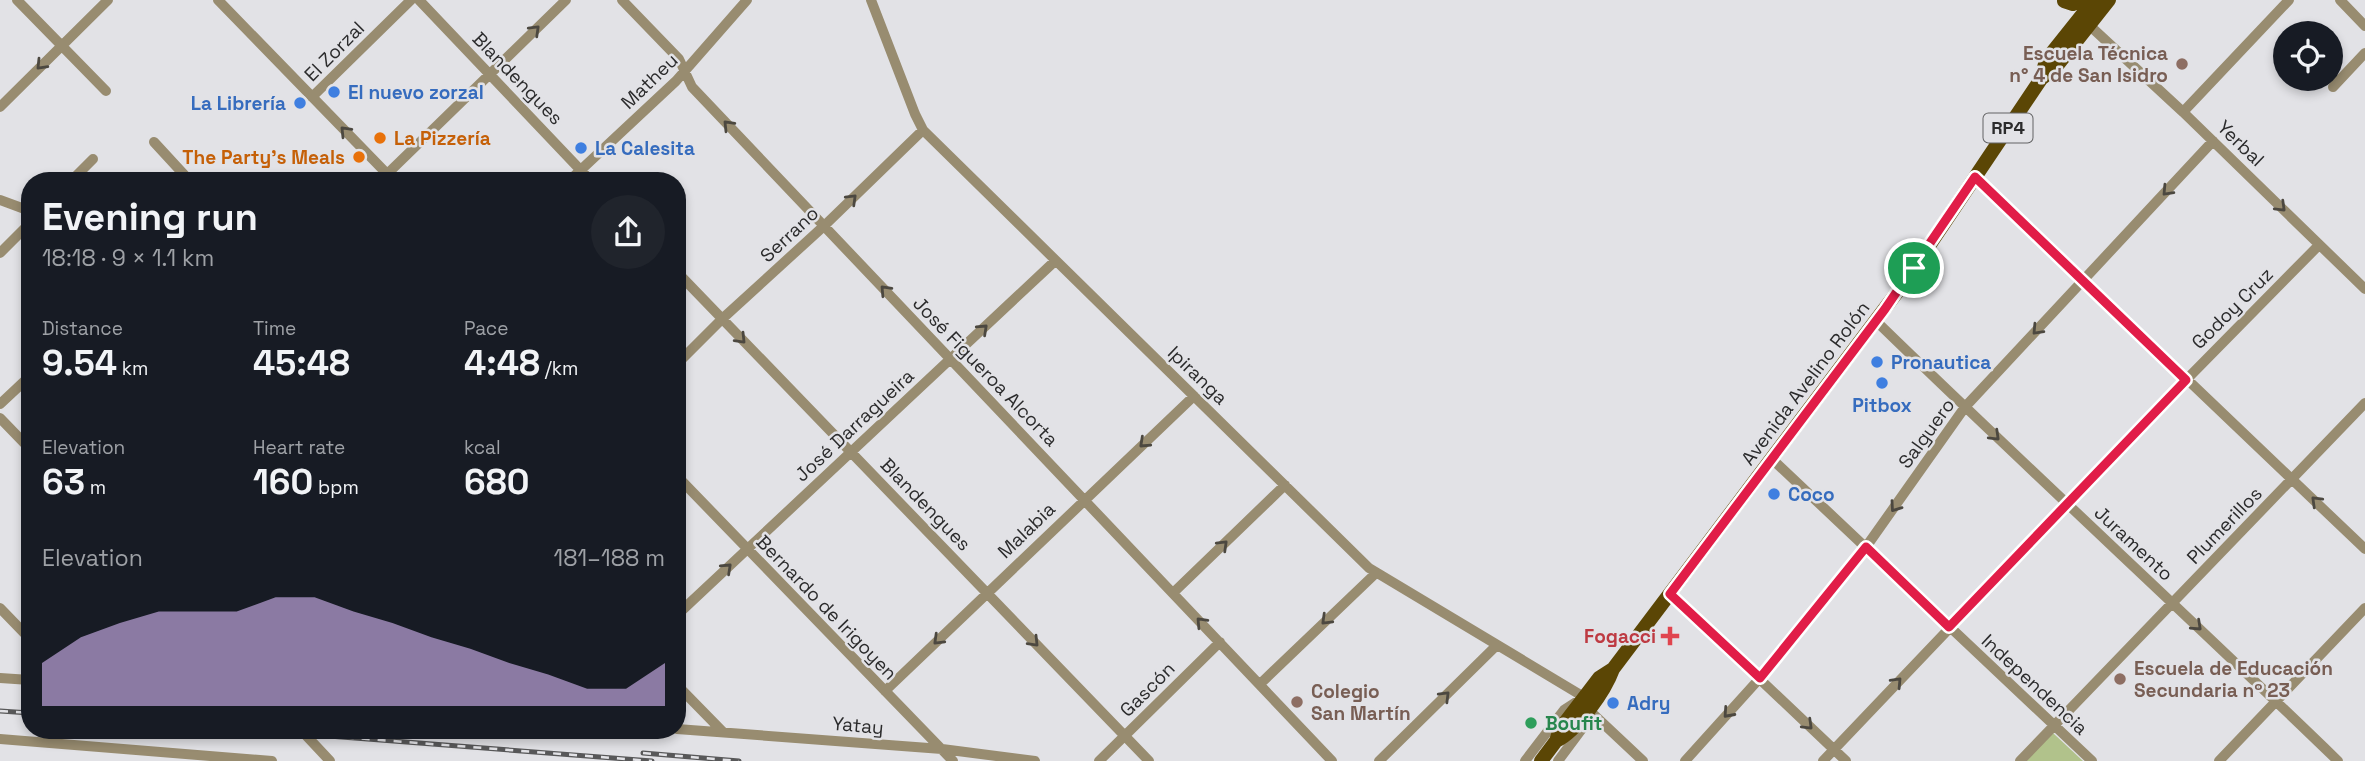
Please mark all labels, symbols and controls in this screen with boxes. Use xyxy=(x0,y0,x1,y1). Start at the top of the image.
street label: El Zorzal xyxy=(299,16,370,87)
map controls xyxy=(2273,21,2343,91)
button: locate xyxy=(2273,21,2343,91)
one-way arrow xyxy=(527,25,540,38)
street label: Blandengues xyxy=(467,26,568,130)
place label: Escuela Técnica n° 4 de San Isidro xyxy=(2009,41,2168,88)
street label: Matheu xyxy=(615,48,683,115)
one-way arrow xyxy=(37,56,50,69)
marker: Escuela Técnica n° 4 de San Isidro xyxy=(2174,56,2190,72)
place label: El nuevo zorzal xyxy=(348,80,484,105)
marker: El nuevo zorzal xyxy=(326,84,342,100)
place label: La Librería xyxy=(191,91,286,116)
marker: La Librería xyxy=(292,95,308,111)
road number: RP4 xyxy=(1983,113,2032,142)
street label: Yerbal xyxy=(2212,115,2270,172)
one-way arrow xyxy=(724,120,737,133)
one-way arrow xyxy=(341,126,354,139)
place label: La Pizzería xyxy=(394,126,491,151)
marker: La Pizzería xyxy=(372,130,388,146)
place label: La Calesita xyxy=(595,136,695,161)
marker: La Calesita xyxy=(573,140,589,156)
place label: The Party's Meals xyxy=(182,145,345,170)
marker: The Party's Meals xyxy=(351,149,367,165)
one-way arrow xyxy=(2163,183,2175,196)
text: Evening run xyxy=(42,193,258,241)
button: share xyxy=(591,195,665,269)
one-way arrow xyxy=(843,195,856,208)
one-way arrow xyxy=(2272,199,2285,212)
street label: Serrano xyxy=(755,201,824,268)
pin xyxy=(1884,238,1944,298)
text: 18:18 · 9 × 1.1 km xyxy=(42,243,214,273)
icon: arrive xyxy=(1895,249,1933,287)
street label: Godoy Cruz xyxy=(2186,262,2279,355)
one-way arrow xyxy=(881,285,894,298)
street label: José Figueroa Alcorta xyxy=(907,291,1064,452)
street label: Avenida Avelino Rolón xyxy=(1736,296,1875,470)
text: Distance xyxy=(42,316,123,341)
text: Time xyxy=(253,316,296,341)
text: Pace xyxy=(464,316,508,341)
one-way arrow xyxy=(2033,322,2046,335)
one-way arrow xyxy=(975,325,988,338)
one-way arrow xyxy=(733,331,746,344)
text: 9.54 xyxy=(42,341,117,385)
text: 45:48 xyxy=(253,341,350,385)
text: 4:48 xyxy=(464,341,540,385)
street label: Ipiranga xyxy=(1162,341,1233,410)
place label: Pronautica xyxy=(1891,350,1991,375)
marker: Pronautica xyxy=(1869,354,1885,370)
text: km xyxy=(117,356,148,381)
text: /km xyxy=(540,356,578,381)
street label: José Darragueira xyxy=(789,364,919,487)
marker: Pitbox xyxy=(1874,375,1890,391)
place label: Pitbox xyxy=(1852,393,1912,418)
street label: Salguero xyxy=(1893,393,1960,473)
one-way arrow xyxy=(1987,428,2000,441)
one-way arrow xyxy=(1140,434,1153,447)
text: Elevation xyxy=(42,435,125,460)
text: Heart rate xyxy=(253,435,345,460)
text: kcal xyxy=(464,435,501,460)
street label: Blandengues xyxy=(875,452,976,556)
text: 63 xyxy=(42,460,85,504)
text: 160 xyxy=(253,460,313,504)
text: 680 xyxy=(464,460,529,504)
text: m xyxy=(85,475,106,500)
text: bpm xyxy=(313,475,359,500)
street label: Plumerillos xyxy=(2181,481,2267,569)
place label: Coco xyxy=(1788,482,1835,507)
marker: Coco xyxy=(1766,486,1782,502)
street label: Malabia xyxy=(992,497,1061,564)
one-way arrow xyxy=(2311,497,2324,510)
one-way arrow xyxy=(1891,499,1903,512)
street label: Juramento xyxy=(2089,500,2179,586)
street label: Bernardo de Irigoyen xyxy=(751,529,902,685)
one-way arrow xyxy=(1215,541,1228,554)
text: Elevation xyxy=(42,543,143,573)
text: 181–188 m xyxy=(554,543,665,573)
one-way arrow xyxy=(719,564,732,576)
one-way arrow xyxy=(1321,612,1334,625)
one-way arrow xyxy=(1197,617,1210,630)
one-way arrow xyxy=(2188,618,2201,630)
place label: Fogacci xyxy=(1584,624,1656,649)
marker: Fogacci xyxy=(1662,628,1678,644)
street label: Independencia xyxy=(1976,629,2093,740)
one-way arrow xyxy=(933,631,946,644)
one-way arrow xyxy=(1025,634,1038,647)
street label: Gascón xyxy=(1114,656,1180,722)
place label: Escuela de Educación Secundaria nº 23 xyxy=(2134,656,2333,703)
marker: Escuela de Educación Secundaria nº 23 xyxy=(2112,671,2128,687)
one-way arrow xyxy=(1889,677,1902,690)
place label: Colegio San Martín xyxy=(1311,679,1411,726)
one-way arrow xyxy=(1437,691,1450,704)
place label: Adry xyxy=(1627,691,1670,716)
marker: Colegio San Martín xyxy=(1289,694,1305,710)
marker: Adry xyxy=(1605,695,1621,711)
one-way arrow xyxy=(1724,705,1737,718)
street label: Yatay xyxy=(831,711,885,740)
place label: Boufit xyxy=(1545,711,1602,736)
marker: Boufit xyxy=(1523,715,1539,731)
one-way arrow xyxy=(1800,716,1813,729)

